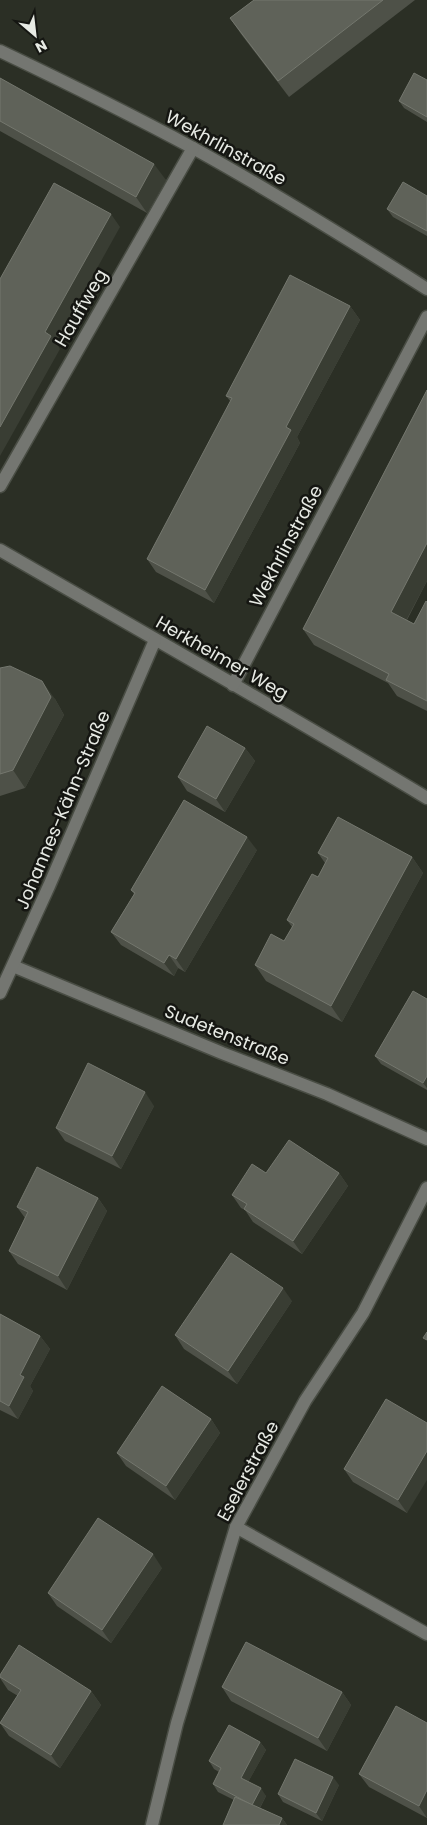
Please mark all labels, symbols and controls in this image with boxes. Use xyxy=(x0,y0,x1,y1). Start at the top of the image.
north arrow xyxy=(10,10,60,60)
text: N xyxy=(32,35,50,58)
street label: Wekhrlinstraße xyxy=(161,104,291,191)
street label: Hauffweg xyxy=(48,264,113,351)
street label: Wekhrlinstraße xyxy=(243,480,328,611)
street label: Herkheimer Weg xyxy=(152,610,293,706)
street label: Johannes-Kähn-Straße xyxy=(9,707,116,913)
street label: Sudetenstraße xyxy=(161,998,293,1071)
street label: Eselerstraße xyxy=(211,1416,284,1525)

